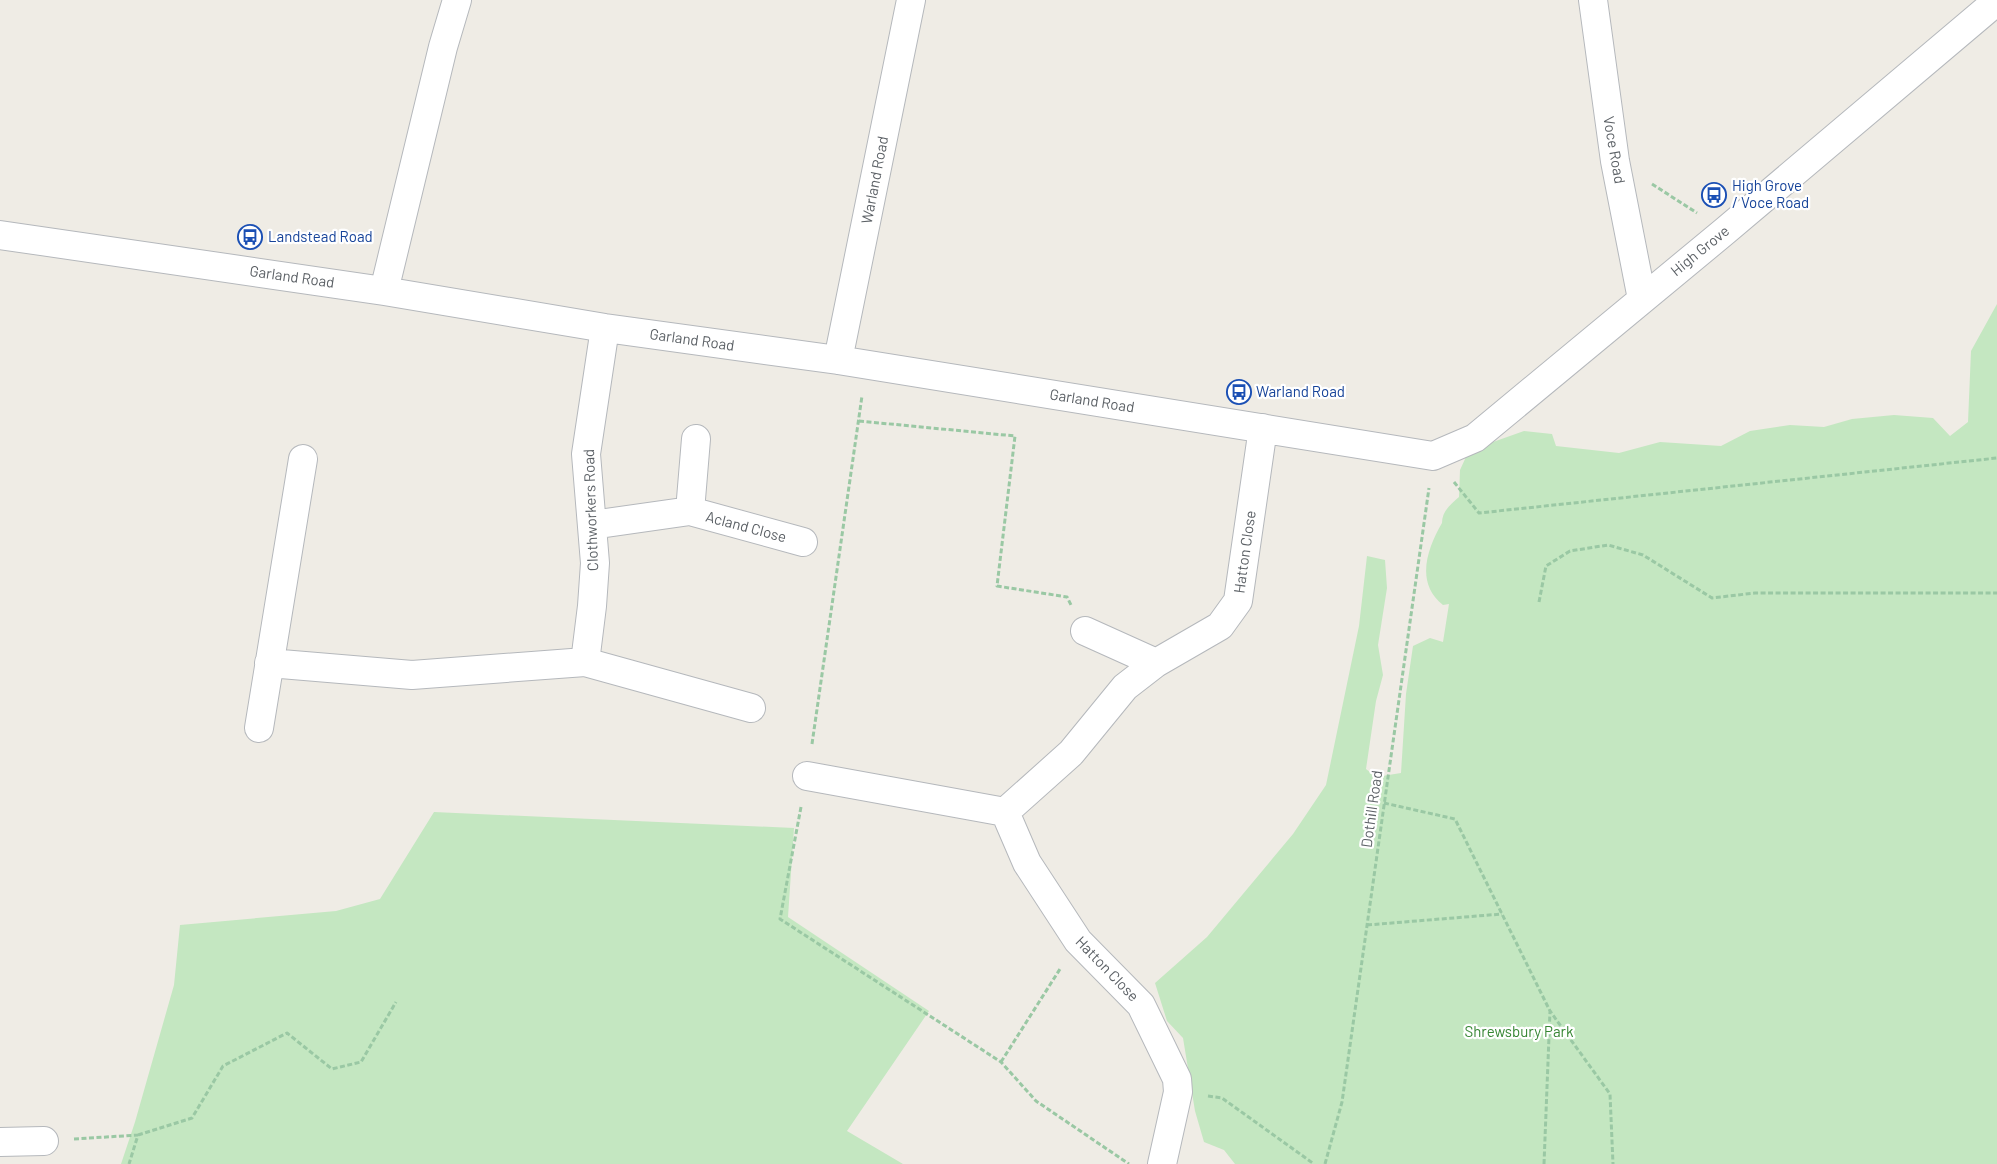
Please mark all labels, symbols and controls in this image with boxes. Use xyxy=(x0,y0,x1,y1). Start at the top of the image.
street label: Voce Road xyxy=(1600,115,1630,185)
street label: Warland Road xyxy=(857,134,891,225)
place label: High Grove / Voce Road xyxy=(1732,176,1809,211)
bus stop icon: High Grove / Voce Road xyxy=(1701,182,1727,208)
street label: High Grove xyxy=(1666,221,1732,279)
bus stop icon: Landstead Road xyxy=(237,224,263,250)
place label: Landstead Road xyxy=(268,227,373,245)
street label: Garland Road xyxy=(248,261,336,291)
street label: Garland Road xyxy=(648,324,736,354)
bus stop icon: Warland Road xyxy=(1226,379,1252,405)
place label: Warland Road xyxy=(1256,382,1345,400)
street label: Garland Road xyxy=(1048,384,1136,416)
street label: Clothworkers Road xyxy=(579,449,601,571)
street label: Acland Close xyxy=(704,507,789,545)
street label: Hatton Close xyxy=(1229,509,1259,594)
street label: Dothill Road xyxy=(1357,769,1385,849)
street label: Hatton Close xyxy=(1072,932,1143,1005)
park label: Shrewsbury Park xyxy=(1464,1022,1574,1040)

